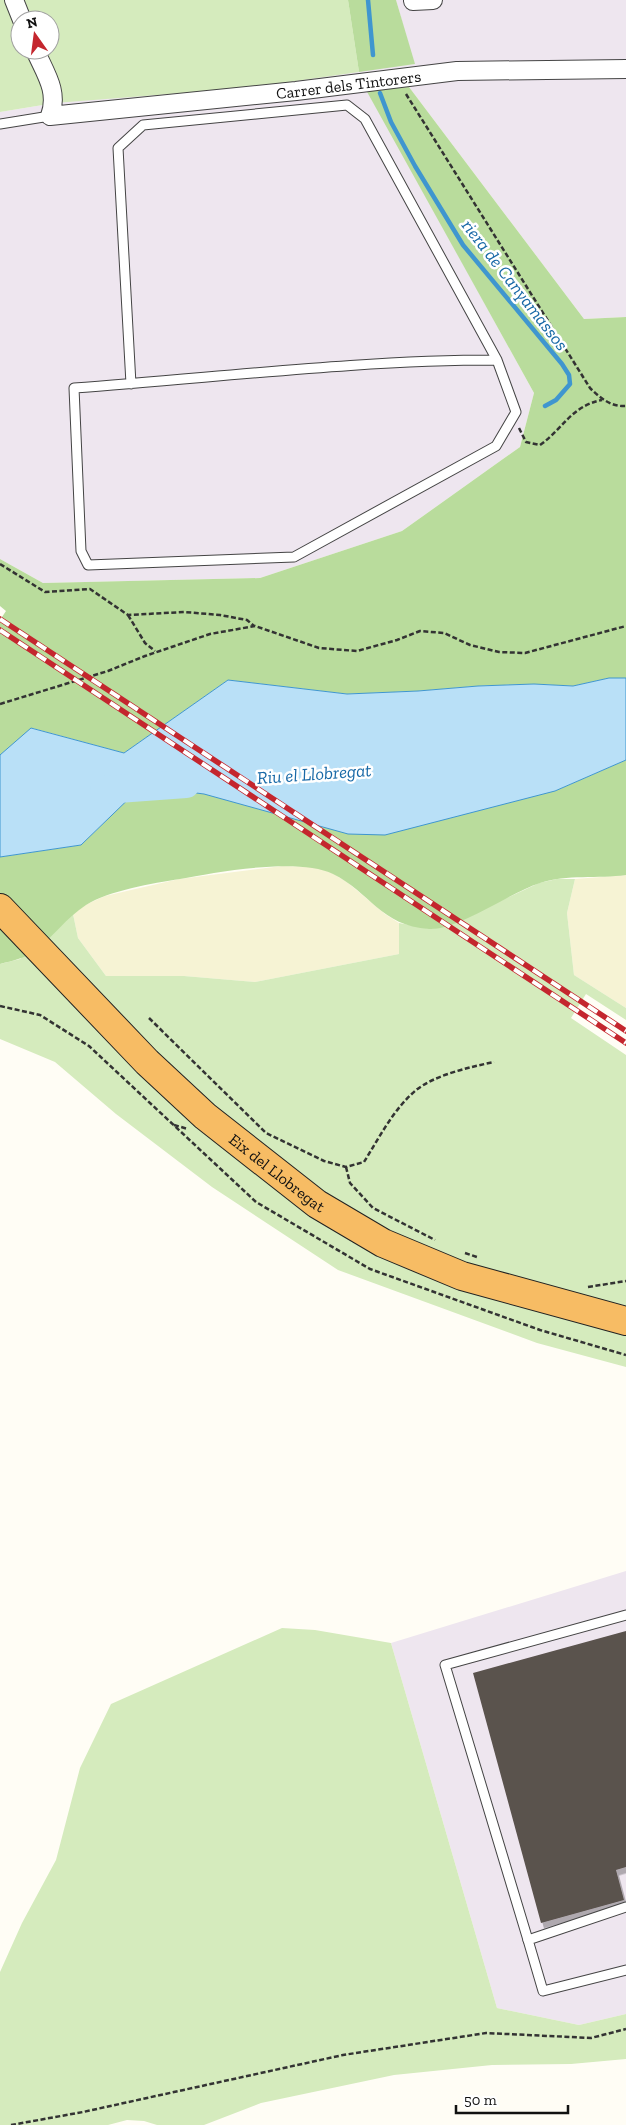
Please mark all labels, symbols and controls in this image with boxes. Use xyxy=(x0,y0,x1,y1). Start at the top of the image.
north arrow xyxy=(10,10,60,60)
text: N xyxy=(25,13,40,32)
street label: Carrer dels Tintorers xyxy=(275,67,422,103)
water label: riera de Canyamassos xyxy=(456,214,573,355)
water label: Riu el Llobregat xyxy=(256,759,372,789)
street label: Eix del Llobregat xyxy=(225,1130,328,1217)
scale bar xyxy=(456,2082,568,2114)
text: 50 m xyxy=(464,2091,497,2109)

